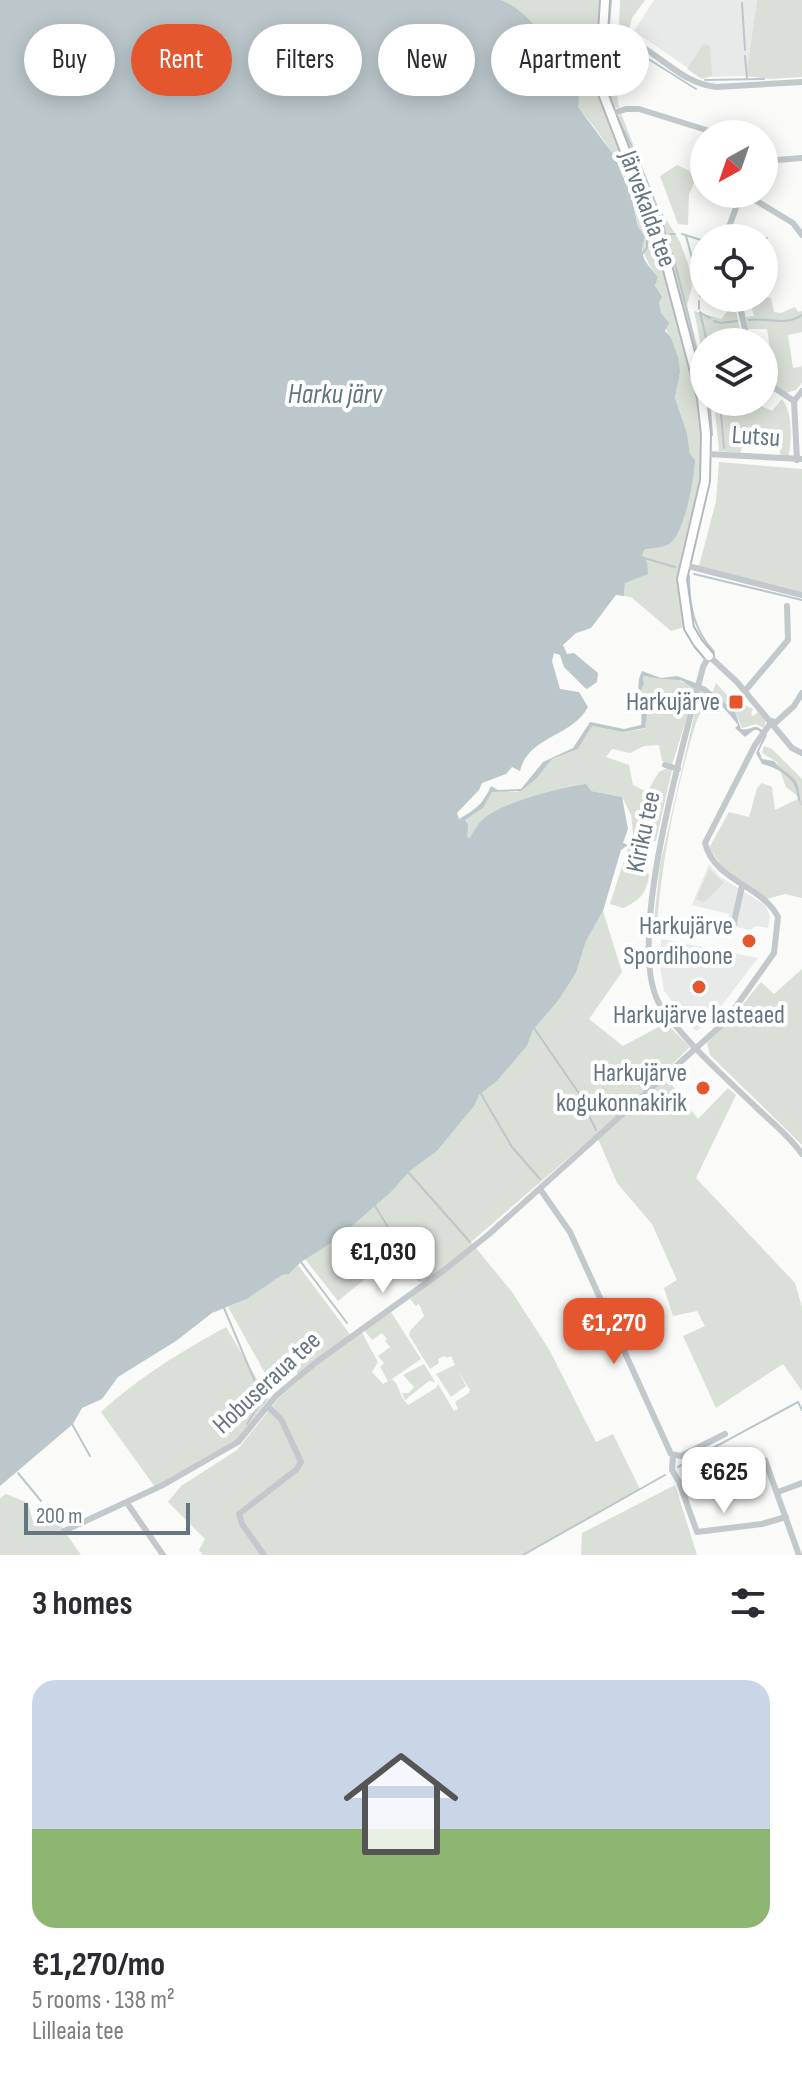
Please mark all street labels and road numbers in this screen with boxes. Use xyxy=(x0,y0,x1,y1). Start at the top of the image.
street label: Järvekalda tee xyxy=(611,146,682,271)
street label: Lutsu xyxy=(731,420,781,454)
street label: Kiriku tee xyxy=(620,788,668,876)
street label: Hobuseraua tee xyxy=(207,1325,327,1441)

